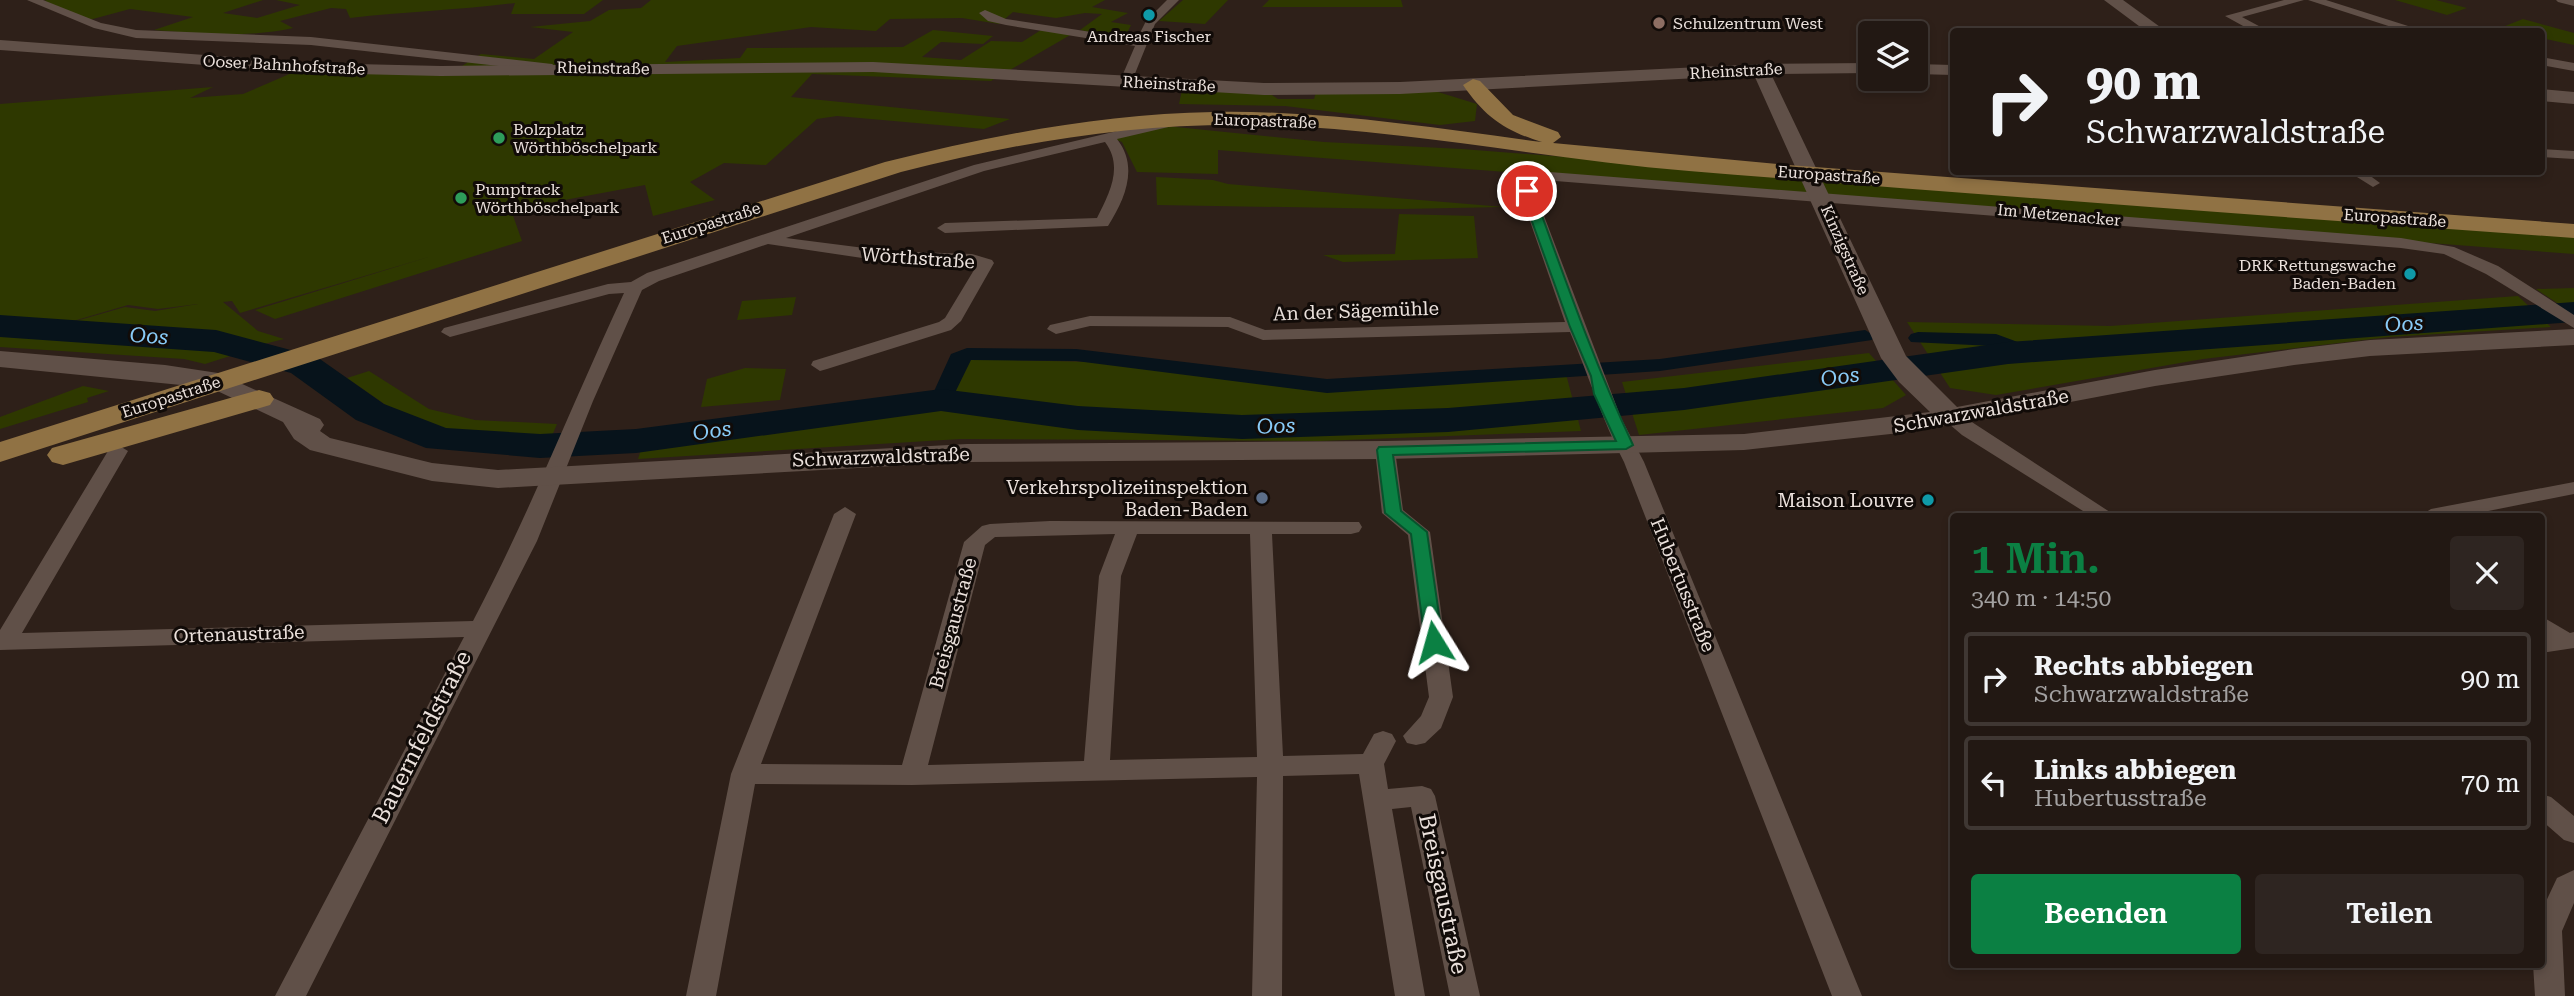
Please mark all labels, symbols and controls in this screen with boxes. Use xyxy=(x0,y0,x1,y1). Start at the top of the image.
marker: Andreas Fischer xyxy=(1141,7,1157,23)
place label: Schulzentrum West xyxy=(1673,14,1823,33)
marker: Schulzentrum West xyxy=(1651,15,1667,31)
map controls xyxy=(1858,21,1928,91)
button: layers xyxy=(1858,21,1928,91)
place label: Andreas Fischer xyxy=(1087,27,1211,46)
street label: Ooser Bahnhofstraße xyxy=(202,51,366,79)
text: 90 m xyxy=(2086,54,2201,111)
icon: right xyxy=(1971,56,2062,147)
street label: Rheinstraße xyxy=(556,58,650,78)
street label: Rheinstraße xyxy=(1689,59,1783,83)
street label: Rheinstraße xyxy=(1122,72,1216,96)
street label: Europastraße xyxy=(1213,110,1317,132)
text: Schwarzwaldstraße xyxy=(2086,113,2385,151)
place label: Bolzplatz Wörthböschelpark xyxy=(513,120,657,157)
marker: Bolzplatz Wörthböschelpark xyxy=(491,130,507,146)
pin xyxy=(1497,161,1557,221)
street label: Europastraße xyxy=(1777,162,1881,188)
icon: arrive xyxy=(1508,172,1546,210)
place label: Pumptrack Wörthböschelpark xyxy=(475,180,619,217)
marker: Pumptrack Wörthböschelpark xyxy=(453,190,469,206)
street label: Europastraße xyxy=(659,198,763,248)
street label: Im Metzenacker xyxy=(1997,200,2122,230)
street label: Kinzigstraße xyxy=(1817,202,1873,298)
street label: Europastraße xyxy=(2343,205,2447,231)
street label: Wörthstraße xyxy=(860,243,976,273)
place label: DRK Rettungswache Baden-Baden xyxy=(2239,256,2396,293)
marker: DRK Rettungswache Baden-Baden xyxy=(2402,266,2418,282)
street label: An der Sägemühle xyxy=(1273,297,1439,325)
water label: Oos xyxy=(2384,311,2424,337)
water label: Oos xyxy=(129,323,169,349)
water label: Oos xyxy=(1819,362,1861,392)
street label: Europastraße xyxy=(119,372,223,422)
street label: Schwarzwaldstraße xyxy=(1892,384,2070,438)
water label: Oos xyxy=(1256,413,1296,439)
water label: Oos xyxy=(691,416,733,446)
street label: Schwarzwaldstraße xyxy=(792,442,970,472)
place label: Verkehrspolizeiinspektion Baden-Baden xyxy=(1006,476,1248,521)
place label: Maison Louvre xyxy=(1778,489,1914,512)
marker: Verkehrspolizeiinspektion Baden-Baden xyxy=(1254,490,1270,506)
marker: Maison Louvre xyxy=(1920,492,1936,508)
street label: Hubertusstraße xyxy=(1646,515,1720,655)
text: 1 Min. xyxy=(1971,534,2100,583)
button: close xyxy=(2450,536,2524,610)
street label: Breisgaustraße xyxy=(924,555,982,691)
text: 340 m · 14:50 xyxy=(1971,585,2111,612)
position arrow xyxy=(1397,605,1471,679)
street label: Ortenaustraße xyxy=(173,620,305,648)
street label: Bauernfeldstraße xyxy=(367,646,477,828)
text: Rechts abbiegen xyxy=(2034,651,2253,681)
icon: right xyxy=(1975,660,2013,698)
text: 90 m xyxy=(2461,664,2520,694)
text: Schwarzwaldstraße xyxy=(2034,681,2249,708)
text: Links abbiegen xyxy=(2034,755,2237,785)
icon: left xyxy=(1975,764,2013,802)
text: 70 m xyxy=(2461,768,2520,798)
text: Hubertusstraße xyxy=(2034,785,2207,812)
street label: Breisgaustraße xyxy=(1413,811,1473,977)
button: Beenden xyxy=(1971,874,2241,954)
button: Teilen xyxy=(2255,874,2524,954)

